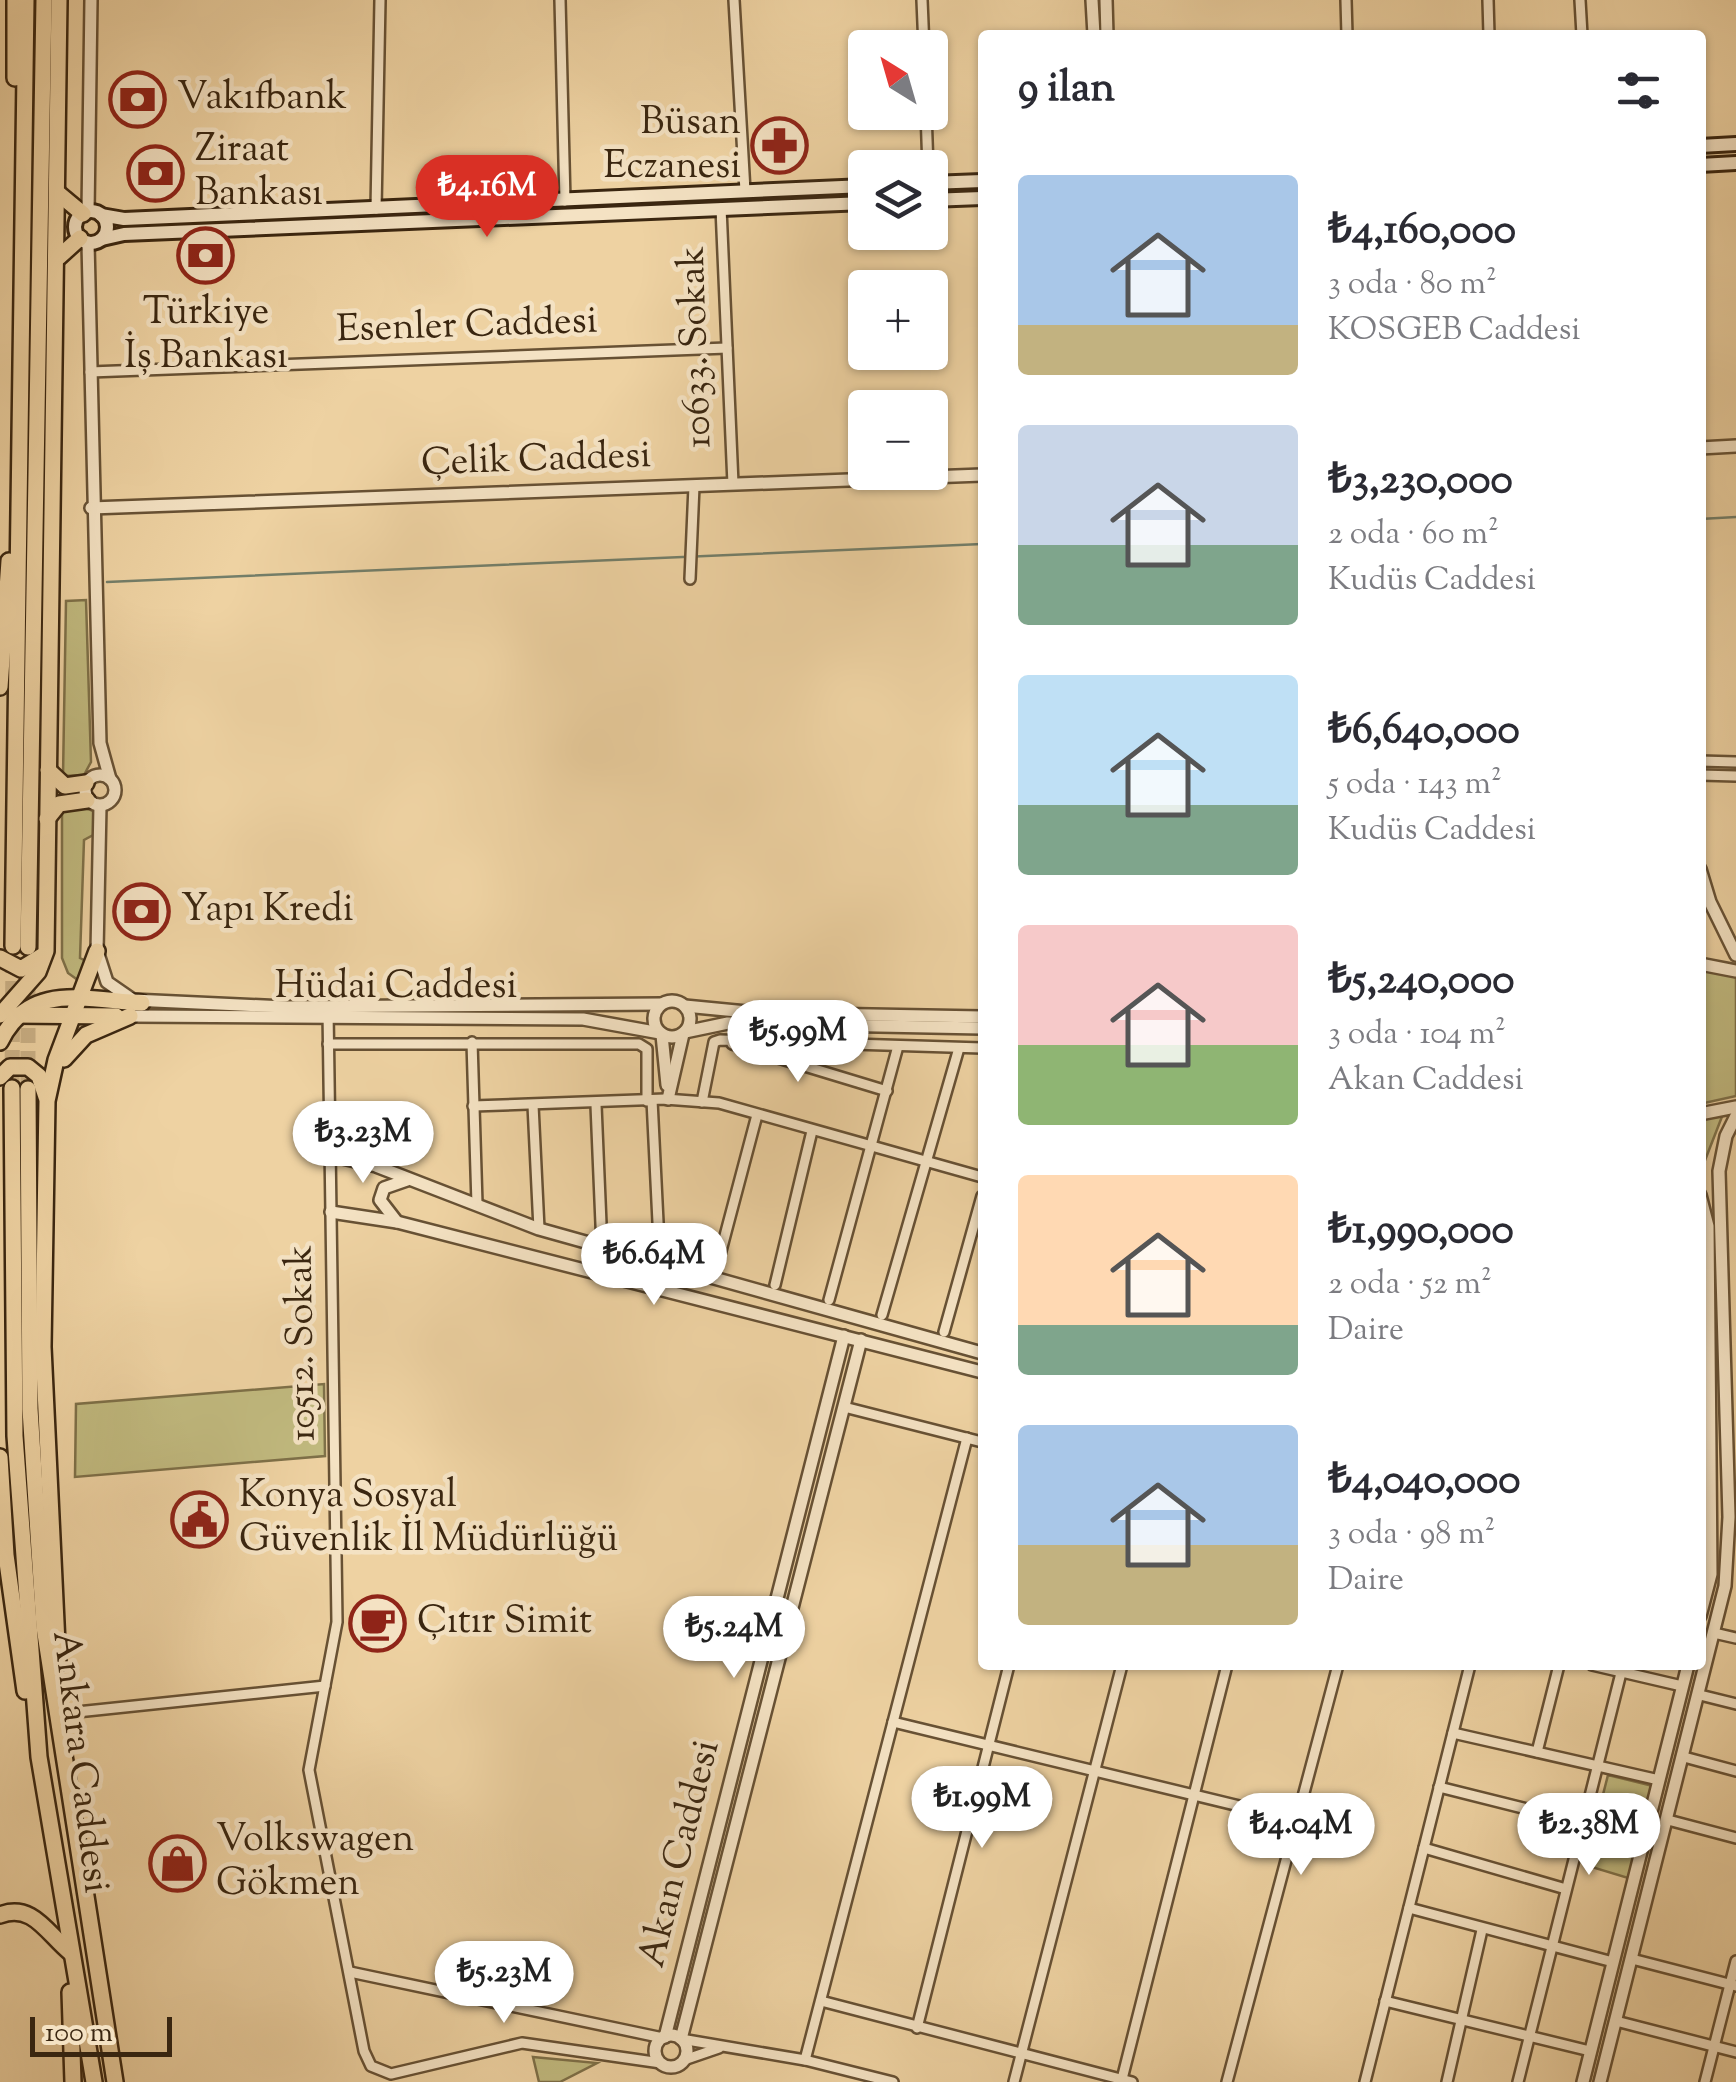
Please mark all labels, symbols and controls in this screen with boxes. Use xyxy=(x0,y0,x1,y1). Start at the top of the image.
north arrow xyxy=(848,30,948,130)
map controls xyxy=(848,30,948,490)
text: 9 ilan xyxy=(1018,60,1115,120)
icon: filters xyxy=(1611,63,1666,118)
bank icon: Vakıfbank xyxy=(108,69,168,129)
place label: Vakıfbank xyxy=(177,72,347,126)
place label: Büsan Eczanesi xyxy=(603,97,741,195)
pharmacy icon: Büsan Eczanesi xyxy=(750,116,810,176)
place label: Ziraat Bankası xyxy=(195,124,323,222)
bank icon: Ziraat Bankası xyxy=(126,143,186,203)
button: layers xyxy=(848,150,948,250)
pin: ₺4.16M xyxy=(406,155,568,240)
text: ₺4.16M xyxy=(438,164,536,210)
text: ₺4,160,000 xyxy=(1328,202,1516,262)
icon: home xyxy=(1098,215,1218,335)
bank icon: Türkiye İş Bankası xyxy=(176,226,236,286)
street label: 10633. Sokak xyxy=(666,245,728,449)
text: 3 oda · 80 m² xyxy=(1328,262,1497,308)
button: + xyxy=(848,270,948,370)
place label: Türkiye İş Bankası xyxy=(124,287,288,385)
street label: Esenler Caddesi xyxy=(336,295,598,359)
text: KOSGEB Caddesi xyxy=(1328,308,1580,354)
button: − xyxy=(848,390,948,490)
street label: Çelik Caddesi xyxy=(420,430,652,492)
text: ₺3,230,000 xyxy=(1328,452,1513,512)
icon: home xyxy=(1098,465,1218,585)
text: 2 oda · 60 m² xyxy=(1328,512,1499,558)
text: Kudüs Caddesi xyxy=(1328,558,1536,604)
text: ₺6,640,000 xyxy=(1328,702,1520,762)
icon: home xyxy=(1098,715,1218,835)
text: 5 oda · 143 m² xyxy=(1328,762,1502,808)
text: Kudüs Caddesi xyxy=(1328,808,1536,854)
bank icon: Yapı Kredi xyxy=(112,881,172,941)
place label: Yapı Kredi xyxy=(181,884,354,938)
text: ₺5,240,000 xyxy=(1328,952,1514,1012)
street label: Hüdai Caddesi xyxy=(275,961,517,1015)
icon: home xyxy=(1098,965,1218,1085)
pin: ₺5.99M xyxy=(717,1000,879,1085)
text: ₺5.99M xyxy=(749,1009,847,1055)
text: 3 oda · 104 m² xyxy=(1328,1012,1506,1058)
text: Akan Caddesi xyxy=(1328,1058,1524,1104)
pin: ₺3.23M xyxy=(282,1101,444,1186)
text: ₺3.23M xyxy=(315,1110,411,1156)
text: ₺1,990,000 xyxy=(1328,1202,1514,1262)
icon: home xyxy=(1098,1215,1218,1335)
pin: ₺6.64M xyxy=(573,1223,735,1308)
text: ₺6.64M xyxy=(603,1232,705,1278)
street label: 10512. Sokak xyxy=(274,1244,332,1442)
text: 2 oda · 52 m² xyxy=(1328,1262,1492,1308)
text: Daire xyxy=(1328,1308,1404,1354)
text: ₺4,040,000 xyxy=(1328,1452,1520,1512)
icon: home xyxy=(1098,1465,1218,1585)
place label: Konya Sosyal Güvenlik İl Müdürlüğü xyxy=(239,1470,618,1568)
public building icon: Konya Sosyal Güvenlik İl Müdürlüğü xyxy=(170,1489,230,1549)
text: 3 oda · 98 m² xyxy=(1328,1512,1495,1558)
text: Daire xyxy=(1328,1558,1404,1604)
cafe icon: Çıtır Simit xyxy=(348,1593,408,1653)
place label: Çıtır Simit xyxy=(417,1596,592,1650)
pin: ₺5.24M xyxy=(653,1596,815,1681)
text: ₺5.24M xyxy=(685,1605,783,1651)
street label: Ankara Caddesi xyxy=(36,1628,122,1896)
street label: Akan Caddesi xyxy=(627,1735,735,1973)
pin: ₺1.99M xyxy=(901,1766,1063,1851)
text: ₺1.99M xyxy=(933,1775,1031,1821)
pin: ₺4.04M xyxy=(1220,1793,1382,1878)
pin: ₺2.38M xyxy=(1508,1793,1670,1878)
text: ₺4.04M xyxy=(1250,1802,1352,1848)
text: ₺2.38M xyxy=(1539,1802,1639,1848)
place label: Volkswagen Gökmen xyxy=(216,1814,414,1912)
shop icon: Volkswagen Gökmen xyxy=(147,1833,207,1893)
pin: ₺5.23M xyxy=(423,1941,585,2026)
text: ₺5.23M xyxy=(457,1950,551,1996)
scale bar xyxy=(30,2012,172,2056)
text: 100 m xyxy=(45,2014,113,2054)

